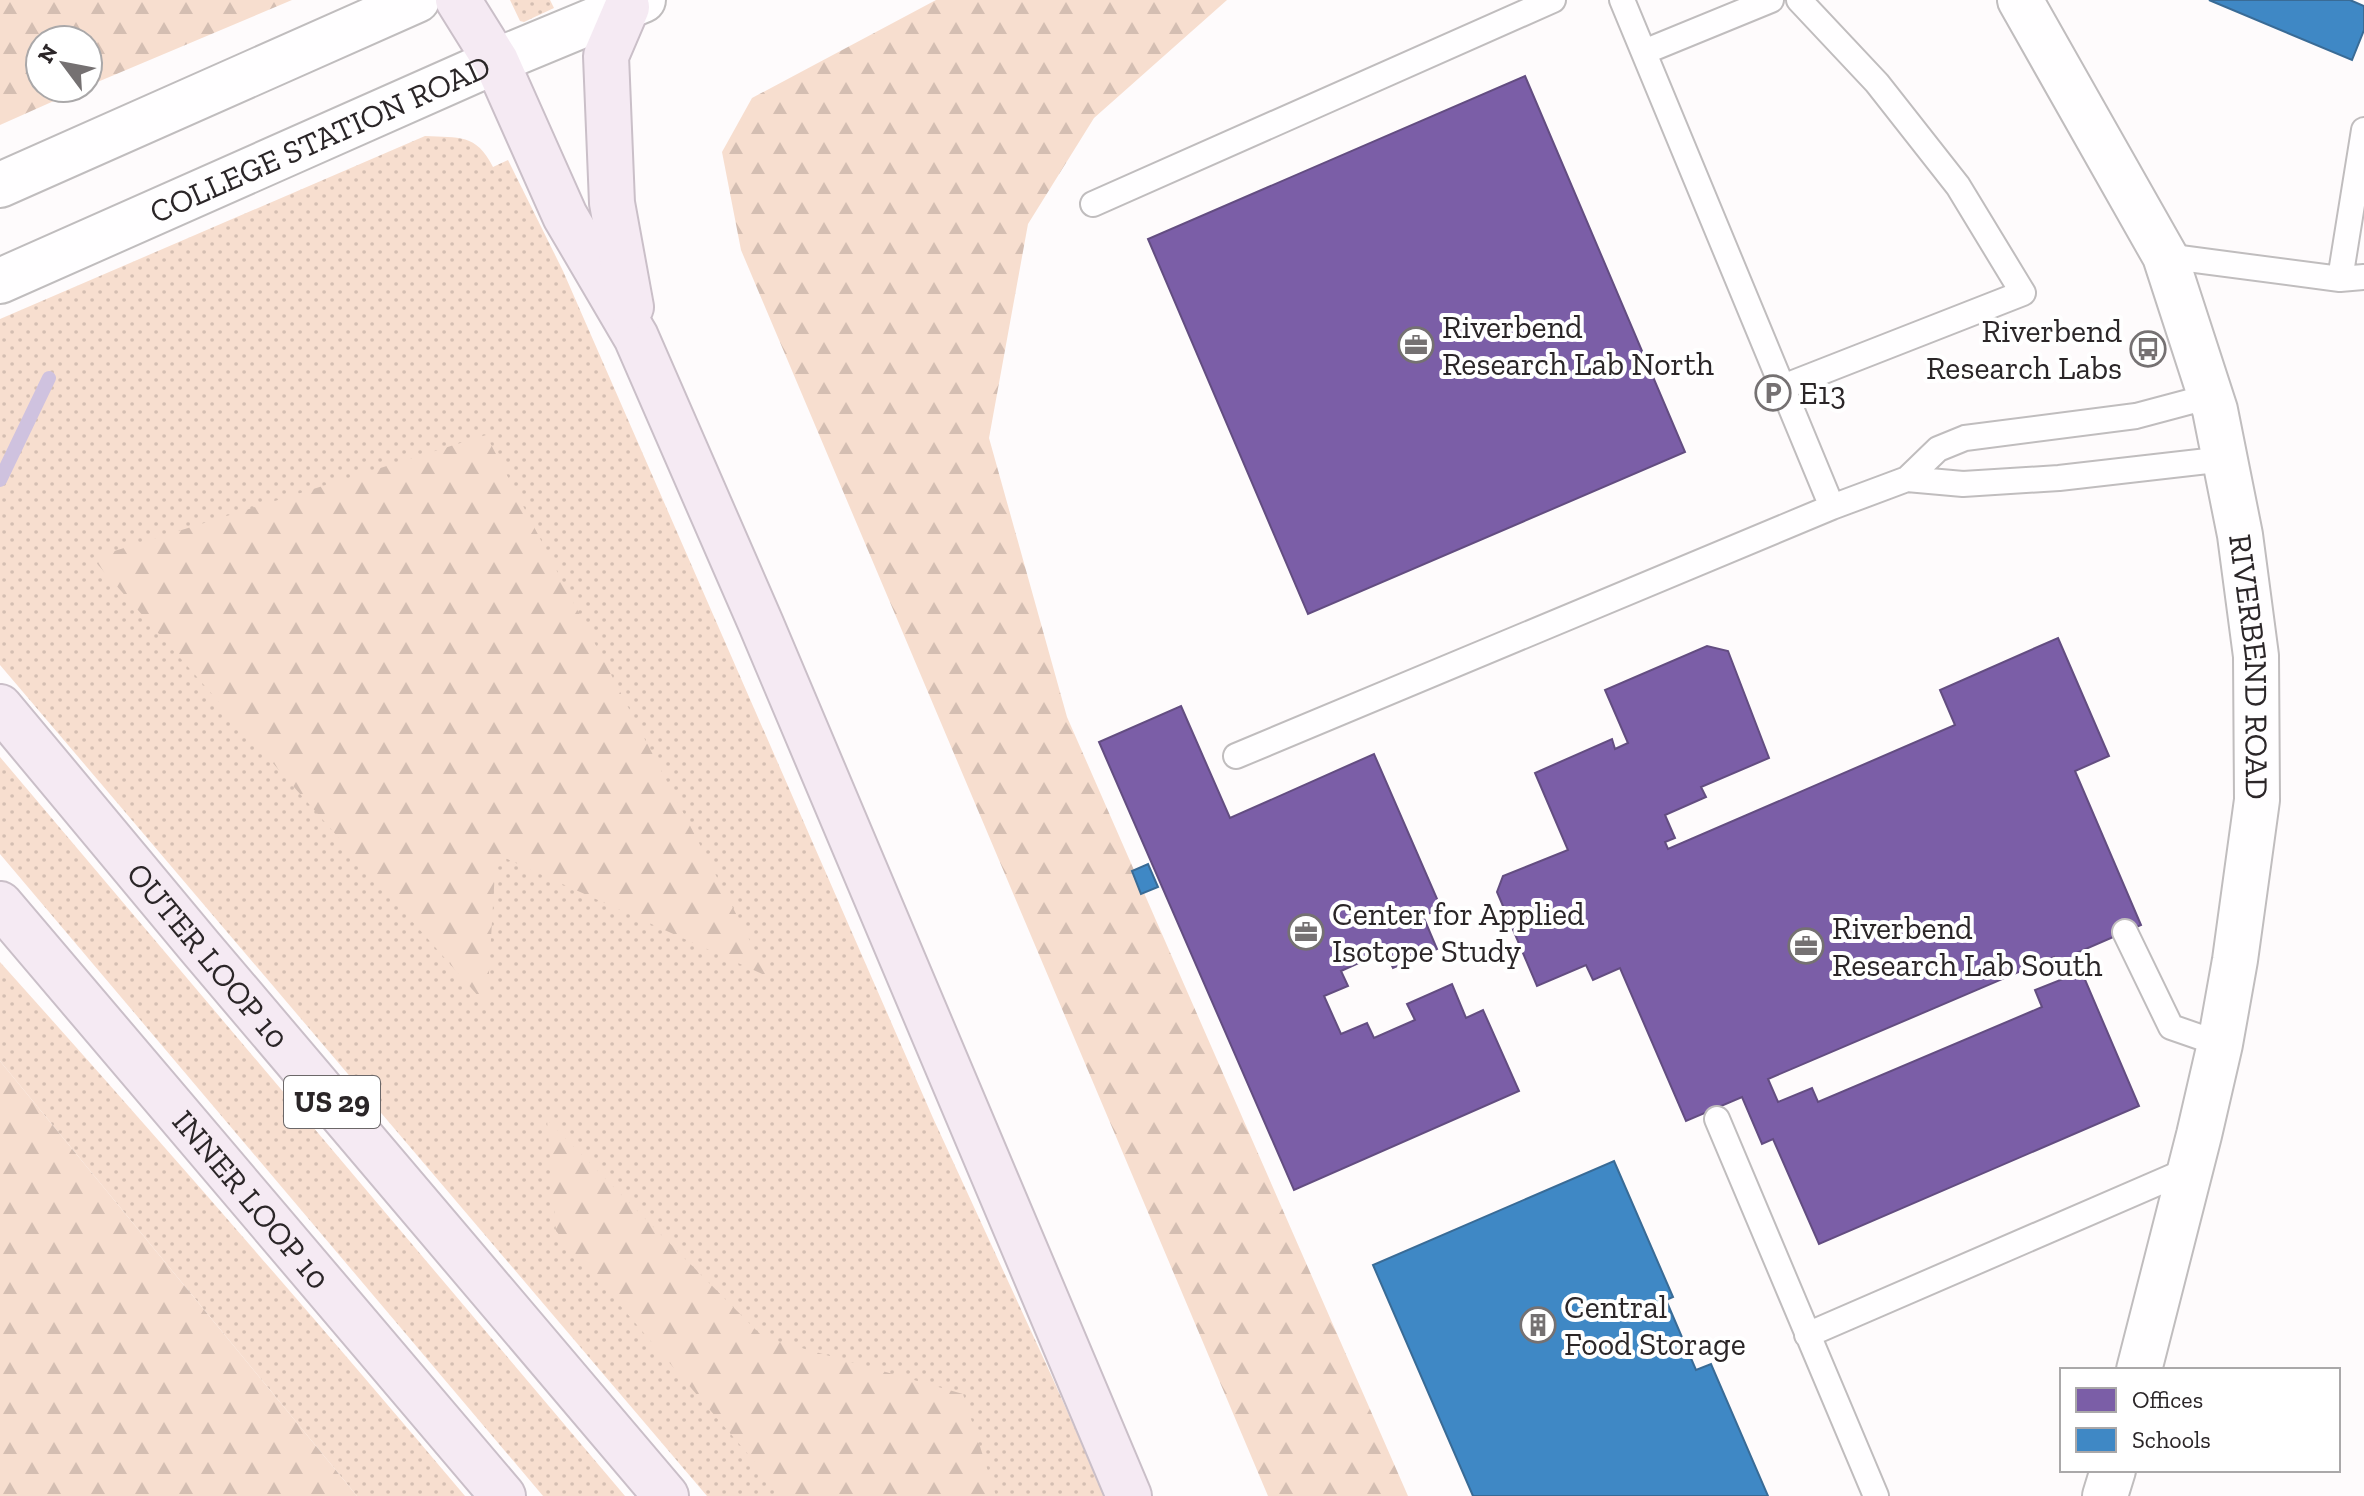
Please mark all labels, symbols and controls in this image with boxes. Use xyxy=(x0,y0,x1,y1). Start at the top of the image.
north arrow xyxy=(24,24,104,104)
text: N xyxy=(32,39,63,68)
street label: COLLEGE STATION ROAD xyxy=(144,47,496,231)
place label: Riverbend Research Lab North xyxy=(1442,308,1714,383)
place label: Riverbend Research Labs xyxy=(1926,312,2122,387)
office icon: Riverbend Research Lab North xyxy=(1397,326,1435,364)
bus stop icon: Riverbend Research Labs xyxy=(2129,330,2167,368)
parking icon: E13 xyxy=(1754,374,1792,412)
place label: E13 xyxy=(1799,374,1846,412)
street label: RIVERBEND ROAD xyxy=(2221,532,2276,800)
street label: OUTER LOOP 10 xyxy=(119,855,297,1056)
place label: Center for Applied Isotope Study xyxy=(1332,895,1585,970)
place label: Riverbend Research Lab South xyxy=(1832,909,2103,984)
office icon: Center for Applied Isotope Study xyxy=(1287,913,1325,951)
office icon: Riverbend Research Lab South xyxy=(1787,927,1825,965)
road number: US 29 xyxy=(284,1076,380,1128)
street label: INNER LOOP 10 xyxy=(165,1102,338,1297)
place label: Central Food Storage xyxy=(1564,1288,1746,1363)
building icon: Central Food Storage xyxy=(1519,1306,1557,1344)
legend xyxy=(2060,1368,2340,1472)
text: Offices xyxy=(2132,1385,2203,1414)
text: Schools xyxy=(2132,1425,2211,1454)

